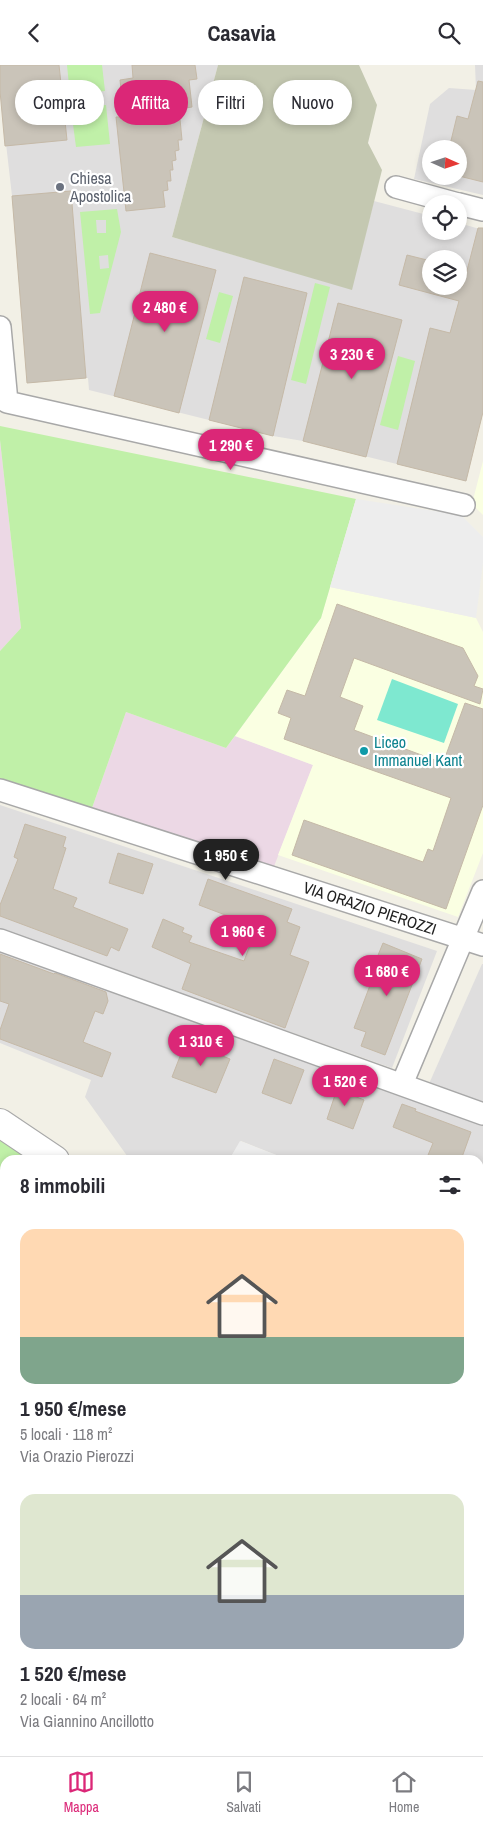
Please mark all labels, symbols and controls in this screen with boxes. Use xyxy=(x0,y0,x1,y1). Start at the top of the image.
text: Casavia xyxy=(207,18,276,48)
icon: back xyxy=(20,19,48,47)
icon: search xyxy=(435,19,463,47)
chip: Compra xyxy=(15,80,104,125)
chip: Affitta xyxy=(114,80,188,125)
chip: Filtri xyxy=(198,80,263,125)
chip: Nuovo xyxy=(273,80,352,125)
north arrow xyxy=(422,140,468,185)
map controls xyxy=(422,140,467,295)
place label: Chiesa Apostolica xyxy=(69,167,132,207)
marker: Chiesa Apostolica xyxy=(54,181,66,193)
button: locate xyxy=(422,195,467,240)
button: layers xyxy=(422,250,467,295)
pin: 2 480 € xyxy=(119,291,211,333)
text: 2 480 € xyxy=(143,296,187,318)
pin: 3 230 € xyxy=(306,337,398,380)
text: 3 230 € xyxy=(330,343,374,365)
pin: 1 290 € xyxy=(185,429,277,471)
text: 1 290 € xyxy=(209,434,253,456)
place label: Liceo Immanuel Kant xyxy=(374,731,463,771)
marker: Liceo Immanuel Kant xyxy=(358,745,370,757)
pin: 1 950 € xyxy=(180,839,272,881)
text: 1 950 € xyxy=(204,844,248,866)
street label: VIA ORAZIO PIEROZZI xyxy=(301,876,439,940)
pin: 1 960 € xyxy=(197,915,289,957)
text: 1 960 € xyxy=(221,920,265,942)
pin: 1 680 € xyxy=(341,955,433,997)
text: 1 680 € xyxy=(365,960,409,982)
pin: 1 310 € xyxy=(155,1025,247,1067)
text: 1 310 € xyxy=(179,1030,223,1052)
pin: 1 520 € xyxy=(299,1065,391,1107)
text: 1 520 € xyxy=(323,1070,367,1092)
text: 8 immobili xyxy=(20,1171,105,1200)
icon: filters xyxy=(436,1171,464,1199)
icon: home xyxy=(197,1261,287,1351)
text: 1 950 €/mese xyxy=(20,1394,126,1423)
text: 5 locali · 118 m² xyxy=(20,1423,112,1445)
text: Via Orazio Pierozzi xyxy=(20,1445,134,1467)
icon: home xyxy=(197,1526,287,1616)
text: 1 520 €/mese xyxy=(20,1659,126,1688)
text: 2 locali · 64 m² xyxy=(20,1688,106,1710)
text: Via Giannino Ancillotto xyxy=(20,1710,154,1732)
tab: Mappa xyxy=(64,1768,99,1816)
tab: Salvati xyxy=(226,1768,261,1816)
tab: Home xyxy=(389,1768,419,1816)

